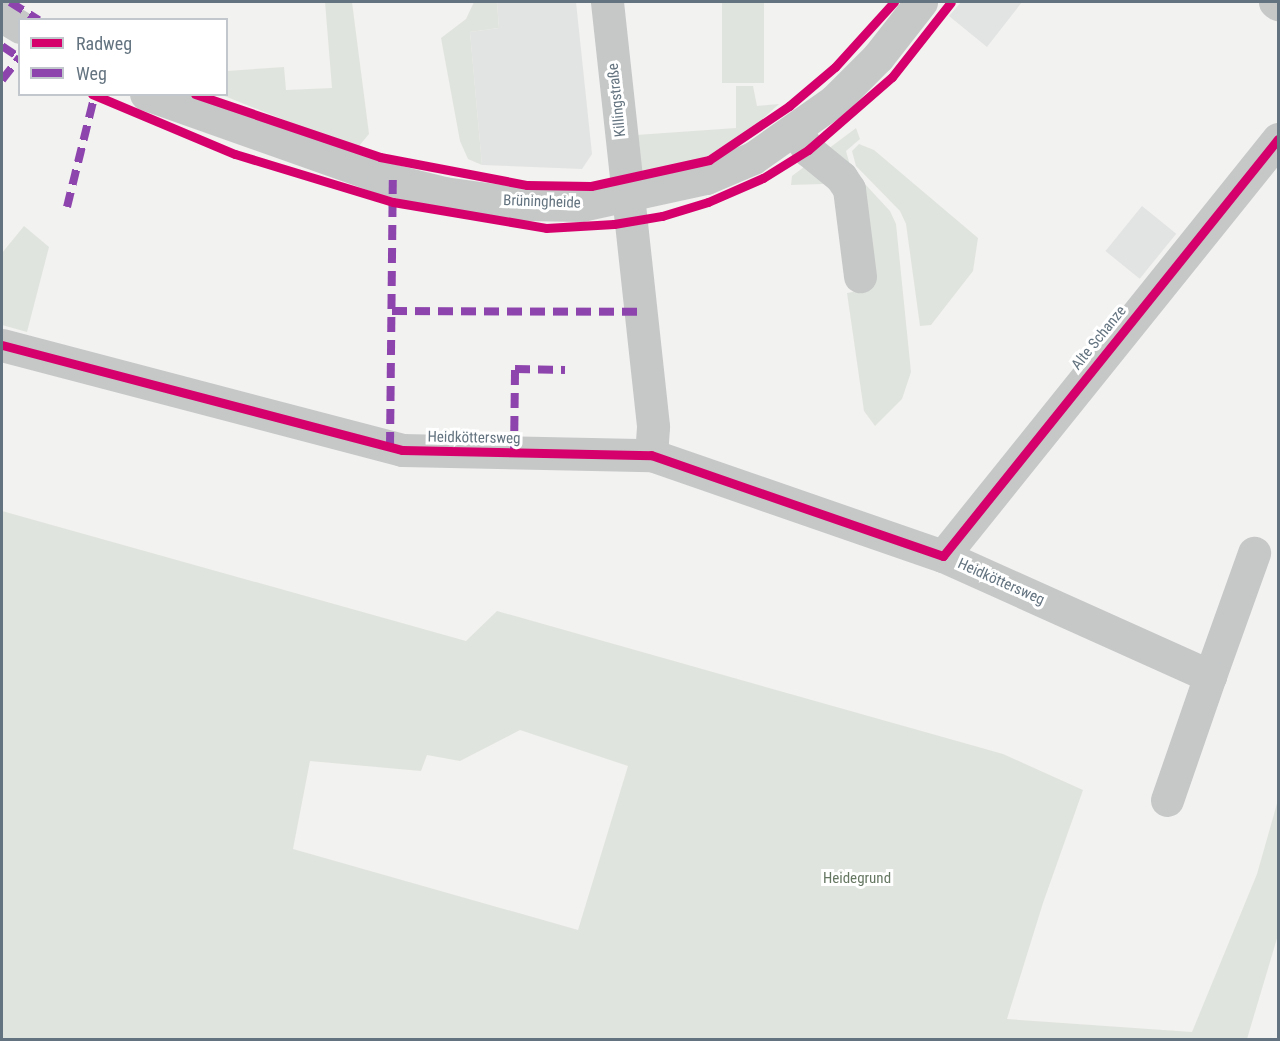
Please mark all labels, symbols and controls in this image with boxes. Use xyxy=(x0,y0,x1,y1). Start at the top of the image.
legend xyxy=(18,18,228,96)
text: Radweg xyxy=(76,33,132,54)
street label: Killingstraße xyxy=(604,62,630,138)
text: Weg xyxy=(76,63,107,84)
street label: Brüningheide xyxy=(503,192,581,212)
street label: Alte Schanze xyxy=(1068,302,1130,374)
street label: Heidköttersweg xyxy=(427,428,521,448)
street label: Heidköttersweg xyxy=(955,555,1047,609)
park label: Heidegrund xyxy=(823,870,891,888)

